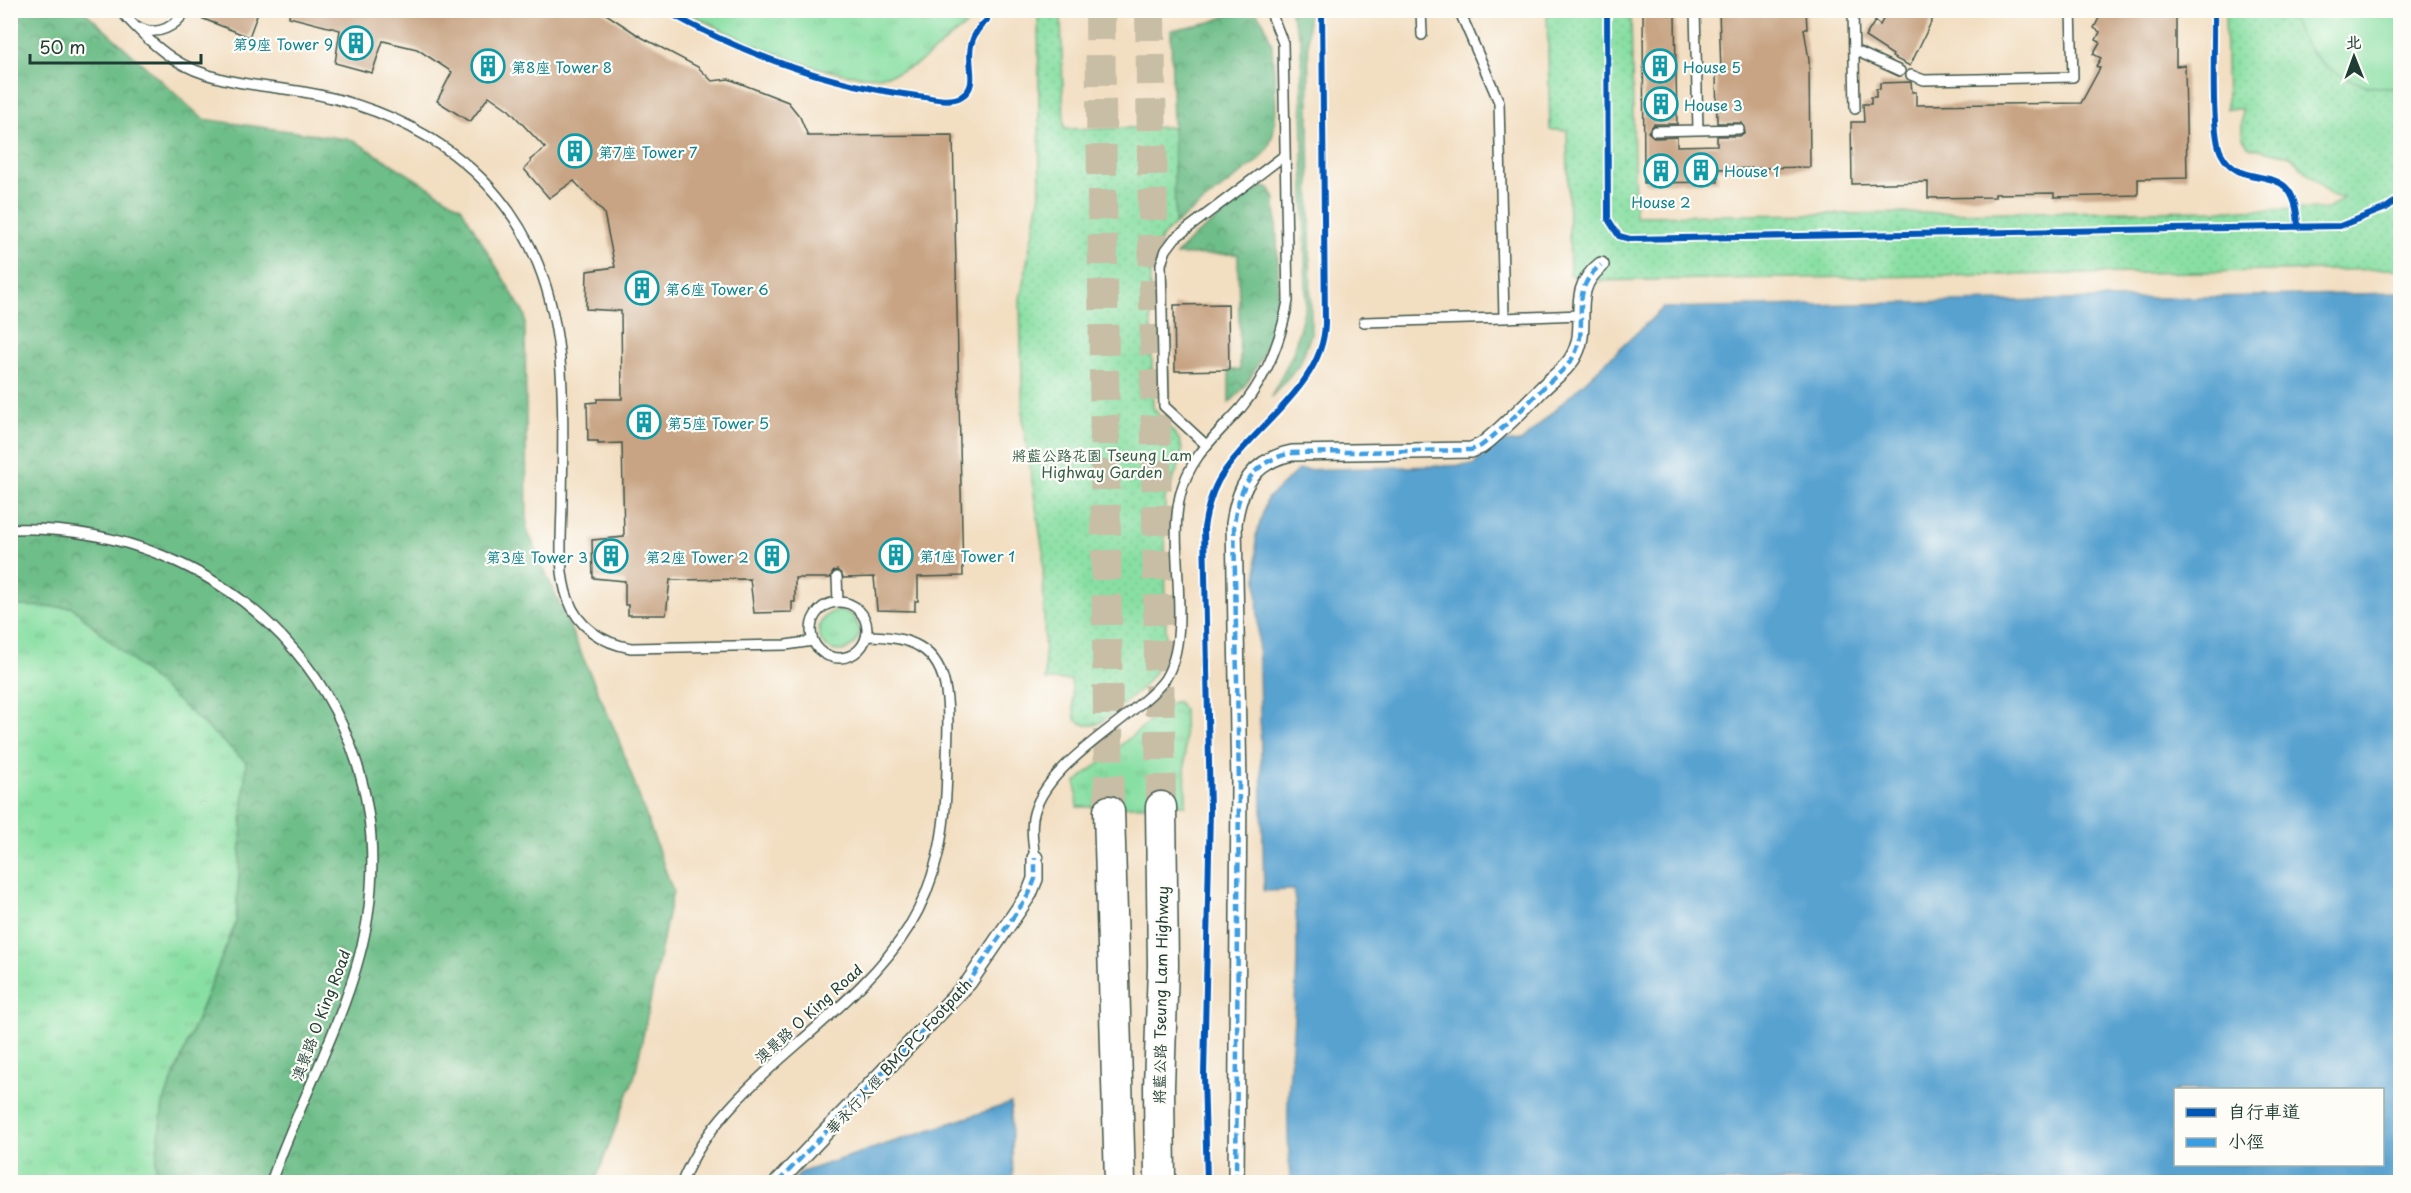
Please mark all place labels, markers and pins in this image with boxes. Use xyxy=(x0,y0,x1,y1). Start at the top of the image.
building icon: 第9座 Tower 9 xyxy=(338,25,374,61)
place label: 第9座 Tower 9 xyxy=(233,32,333,55)
building icon: 第8座 Tower 8 xyxy=(470,48,506,84)
building icon: House 5 xyxy=(1642,48,1678,84)
place label: 第8座 Tower 8 xyxy=(511,55,612,78)
place label: House 5 xyxy=(1683,55,1741,78)
building icon: House 3 xyxy=(1643,86,1679,122)
place label: House 3 xyxy=(1684,93,1743,116)
building icon: 第7座 Tower 7 xyxy=(557,133,593,169)
place label: 第7座 Tower 7 xyxy=(598,140,698,163)
building icon: House 1 xyxy=(1683,152,1719,188)
building icon: House 2 xyxy=(1643,153,1679,189)
place label: House 1 xyxy=(1724,159,1779,182)
place label: House 2 xyxy=(1631,190,1691,213)
building icon: 第6座 Tower 6 xyxy=(624,270,660,306)
place label: 第6座 Tower 6 xyxy=(665,277,769,300)
building icon: 第5座 Tower 5 xyxy=(626,404,662,440)
place label: 第5座 Tower 5 xyxy=(667,411,769,434)
building icon: 第1座 Tower 1 xyxy=(878,537,914,573)
building icon: 第3座 Tower 3 xyxy=(593,538,629,574)
building icon: 第2座 Tower 2 xyxy=(754,538,790,574)
place label: 第1座 Tower 1 xyxy=(919,544,1015,567)
place label: 第3座 Tower 3 xyxy=(486,545,588,568)
place label: 第2座 Tower 2 xyxy=(645,545,749,568)

